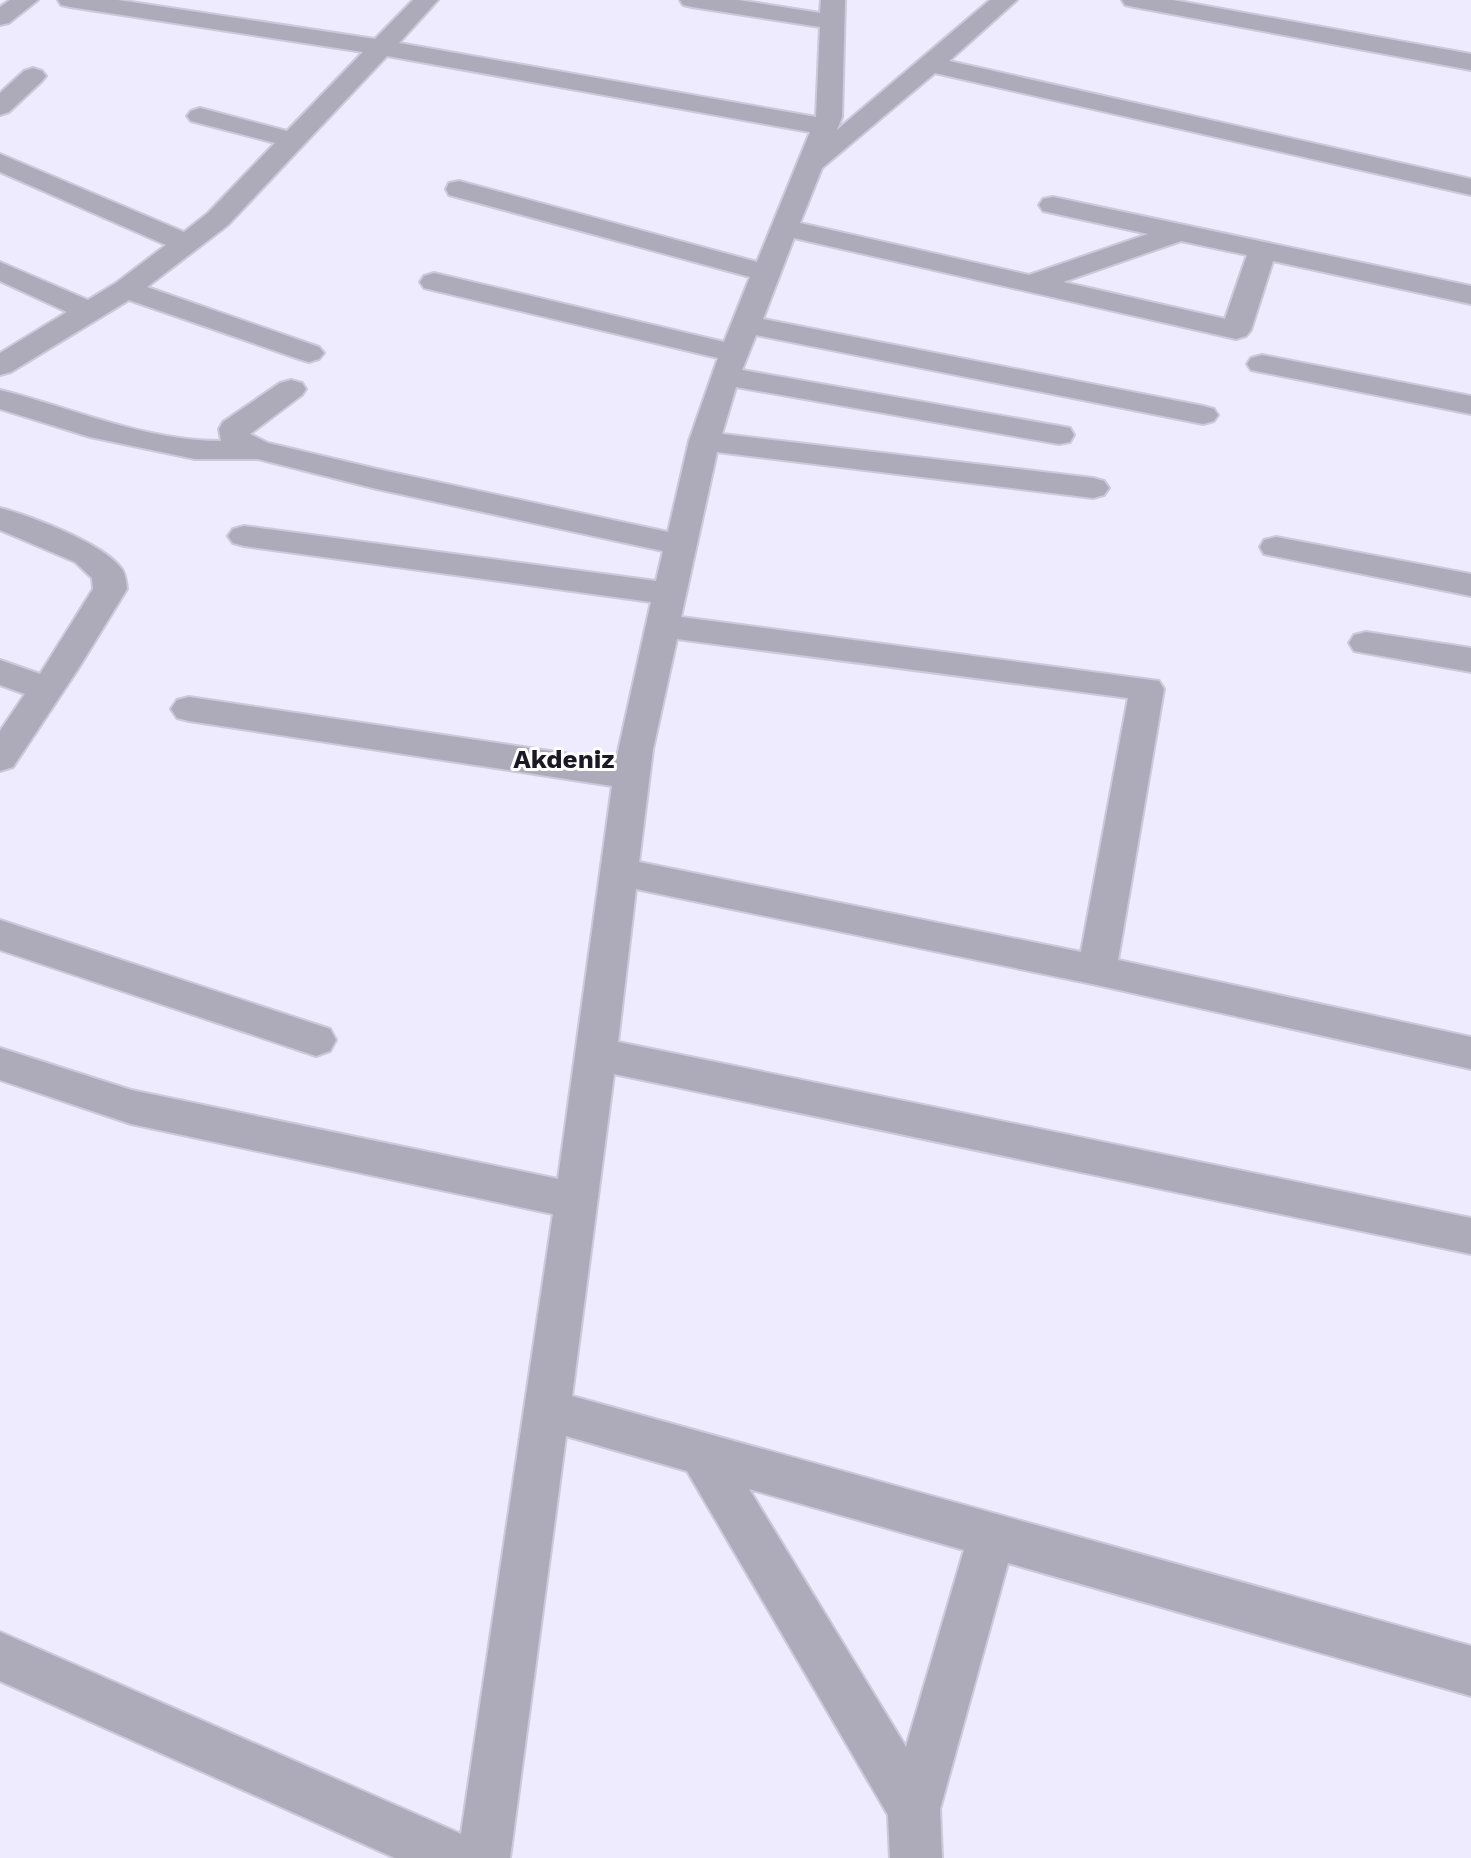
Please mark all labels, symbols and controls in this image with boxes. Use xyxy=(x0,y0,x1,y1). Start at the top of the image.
district label: Akdeniz xyxy=(513,744,615,774)

